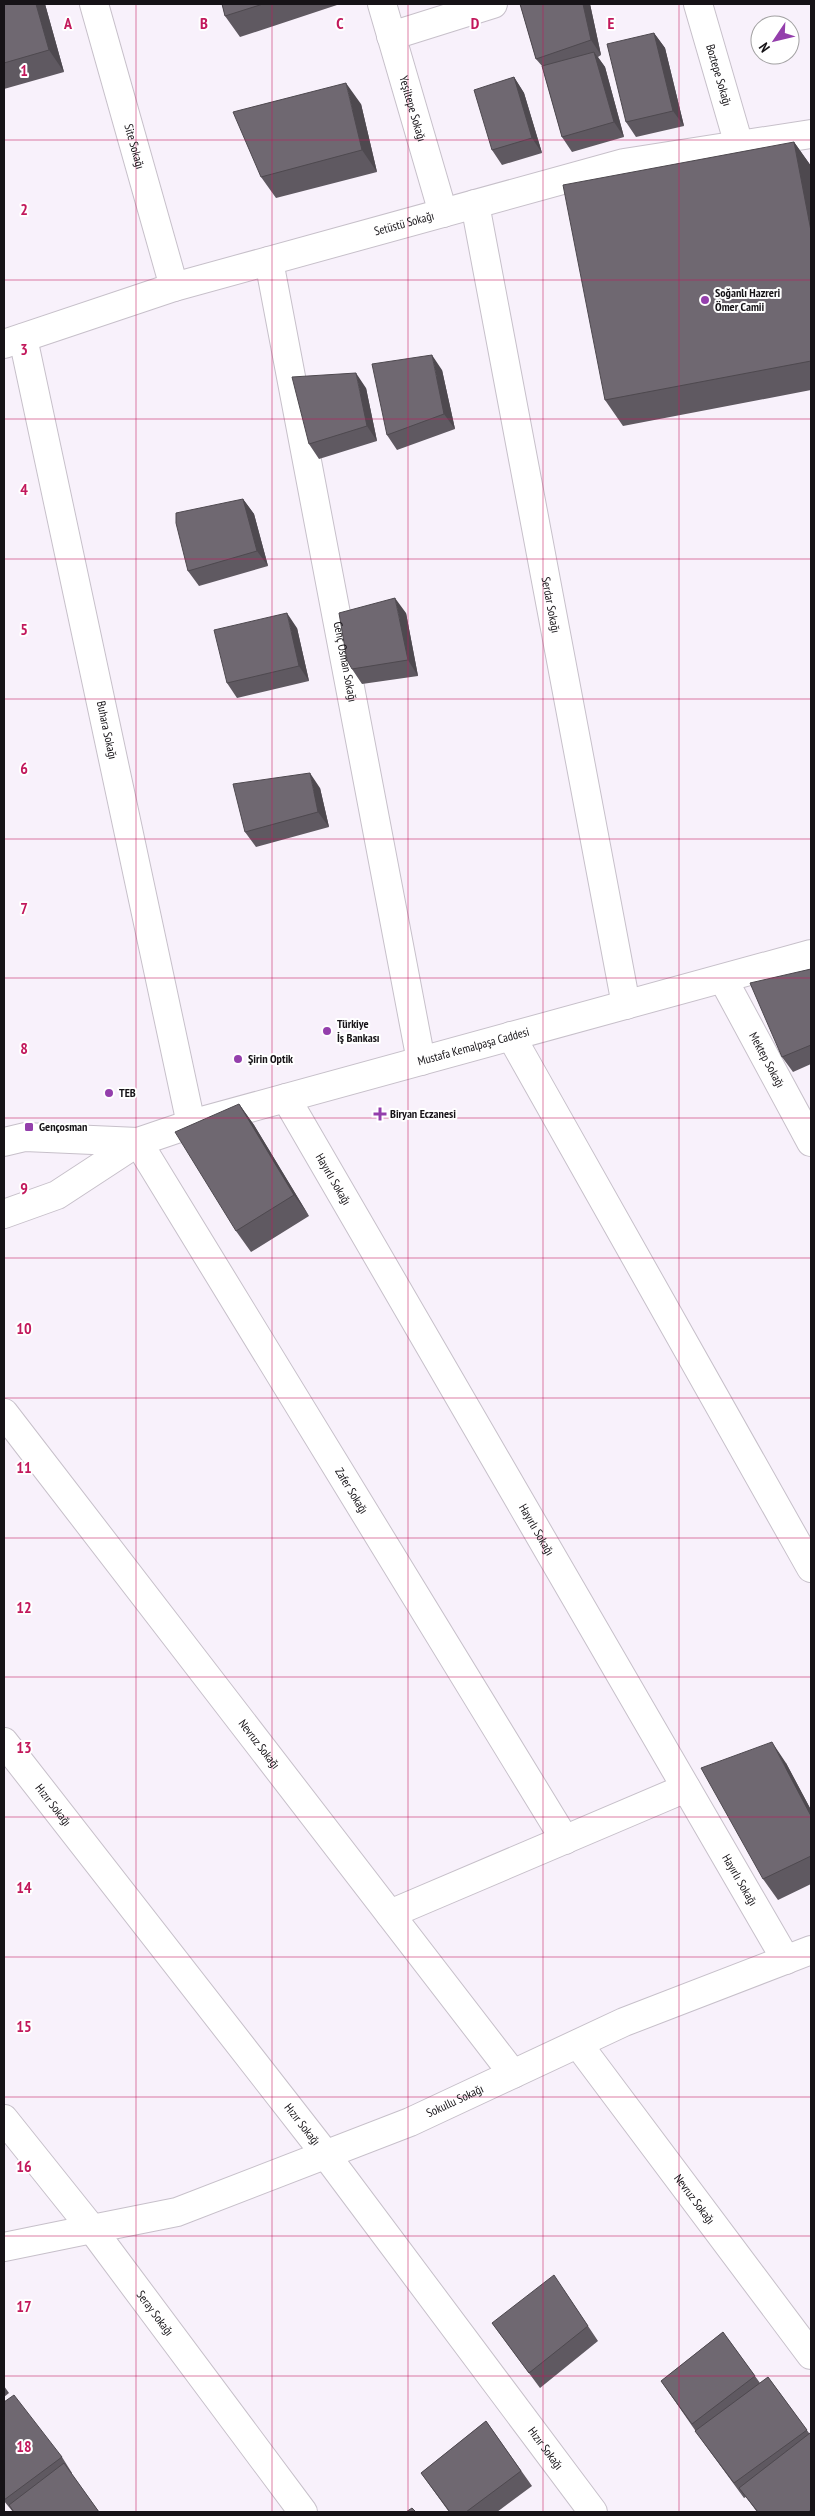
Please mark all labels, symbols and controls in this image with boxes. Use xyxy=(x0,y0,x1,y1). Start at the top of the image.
text: A xyxy=(63,13,73,33)
text: B xyxy=(200,13,208,33)
text: C xyxy=(336,13,344,33)
text: D xyxy=(471,13,480,33)
text: E xyxy=(608,13,615,33)
north arrow xyxy=(750,15,800,65)
text: N xyxy=(755,39,774,56)
street label: Boztepe Sokağı xyxy=(703,42,735,108)
text: 1 xyxy=(20,60,28,80)
street label: Yeşiltepe Sokağı xyxy=(396,74,430,143)
street label: Site Sokağı xyxy=(121,122,148,170)
text: 2 xyxy=(20,199,28,219)
street label: Setüstü Sokağı xyxy=(372,208,436,238)
place label: Soğanlı Hazreri Ömer Camii xyxy=(715,285,780,314)
marker: Soğanlı Hazreri Ömer Camii xyxy=(699,294,711,306)
text: 3 xyxy=(20,339,28,359)
text: 4 xyxy=(20,479,28,499)
street label: Serdar Sokağı xyxy=(538,576,564,634)
text: 5 xyxy=(20,619,28,639)
street label: Genç Osman Sokağı xyxy=(331,620,361,703)
street label: Buhara Sokağı xyxy=(94,700,121,761)
text: 6 xyxy=(20,758,28,778)
text: 7 xyxy=(20,898,28,918)
place label: Türkiye İş Bankası xyxy=(337,1016,380,1045)
street label: Mustafa Kemalpaşa Caddesi xyxy=(416,1024,531,1069)
marker: Türkiye İş Bankası xyxy=(321,1025,333,1037)
street label: Mektep Sokağı xyxy=(746,1029,788,1090)
text: 8 xyxy=(20,1038,28,1058)
place label: Şirin Optik xyxy=(248,1051,293,1066)
marker: Şirin Optik xyxy=(232,1053,244,1065)
place label: TEB xyxy=(119,1085,136,1100)
marker: TEB xyxy=(103,1087,115,1099)
place label: Biryan Eczanesi xyxy=(390,1106,456,1121)
marker: Biryan Eczanesi xyxy=(374,1108,386,1120)
place label: Gençosman xyxy=(39,1119,87,1134)
marker: Gençosman xyxy=(23,1121,35,1133)
street label: Hayırlı Sokağı xyxy=(313,1151,354,1208)
text: 9 xyxy=(20,1178,28,1198)
text: 10 xyxy=(16,1318,32,1338)
text: 11 xyxy=(16,1457,32,1477)
street label: Zafer Sokağı xyxy=(332,1465,372,1516)
street label: Hayırlı Sokağı xyxy=(516,1501,558,1558)
text: 12 xyxy=(16,1597,32,1617)
street label: Nevruz Sokağı xyxy=(236,1716,283,1772)
text: 13 xyxy=(16,1737,32,1757)
street label: Hızır Sokağı xyxy=(32,1781,75,1829)
street label: Hayırlı Sokağı xyxy=(719,1851,761,1908)
text: 14 xyxy=(16,1877,32,1897)
text: 15 xyxy=(16,2016,32,2036)
street label: Sokullu Sokağı xyxy=(424,2081,486,2120)
street label: Hızır Sokağı xyxy=(281,2100,324,2148)
text: 16 xyxy=(16,2156,32,2176)
street label: Nevruz Sokağı xyxy=(671,2171,718,2227)
street label: Seray Sokağı xyxy=(134,2287,177,2339)
text: 17 xyxy=(16,2296,32,2316)
street label: Hızır Sokağı xyxy=(525,2424,567,2472)
text: 18 xyxy=(16,2436,32,2456)

